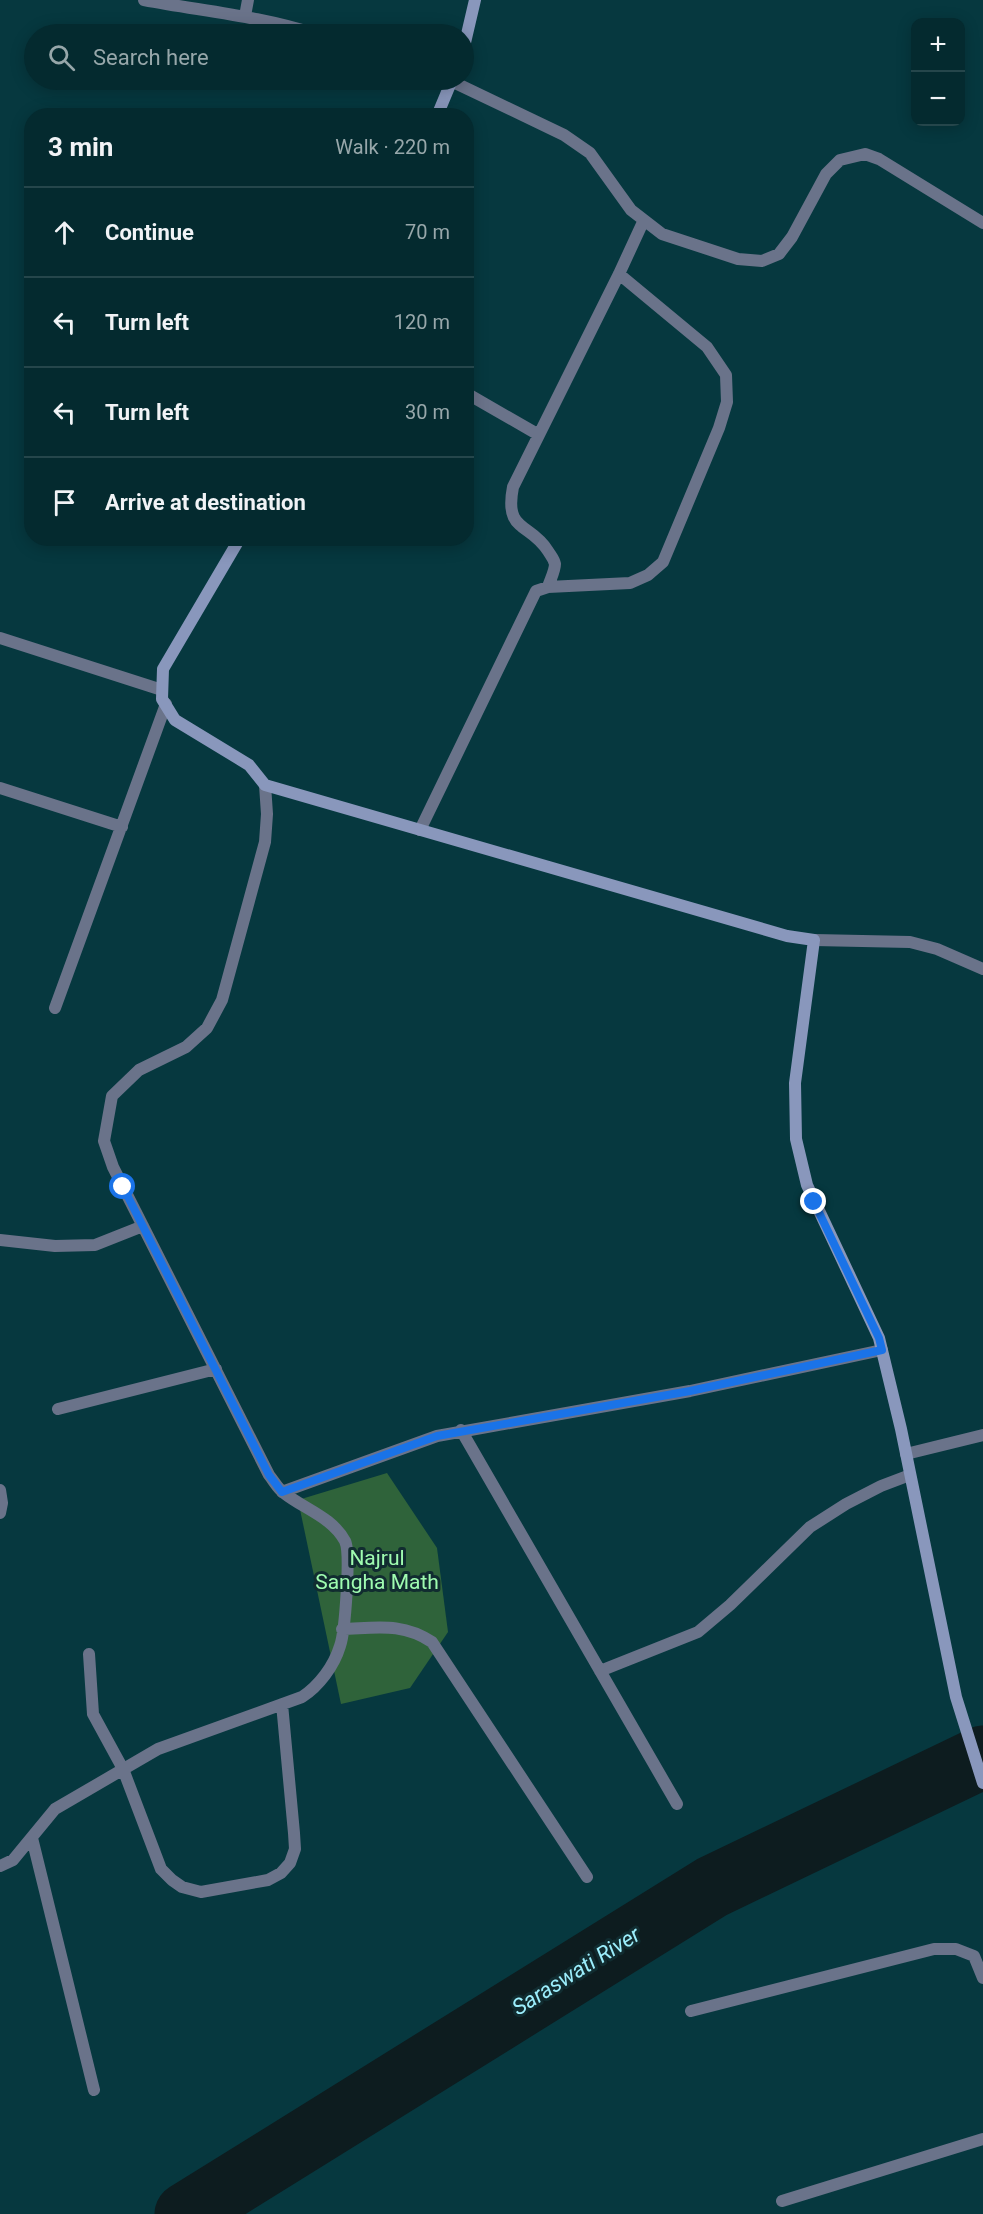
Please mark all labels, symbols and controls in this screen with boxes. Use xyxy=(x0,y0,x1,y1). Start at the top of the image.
map controls xyxy=(911,18,965,126)
button: + xyxy=(911,18,965,72)
search box xyxy=(24,24,474,90)
icon: search xyxy=(45,41,78,74)
text: Search here xyxy=(93,45,209,70)
button: − xyxy=(911,72,965,126)
text: 3 min xyxy=(48,132,113,162)
text: Walk · 220 m xyxy=(335,135,450,159)
icon: ahead xyxy=(48,216,81,249)
text: Continue xyxy=(105,220,194,245)
text: 70 m xyxy=(405,220,450,244)
icon: left xyxy=(48,306,81,339)
text: Turn left xyxy=(105,310,189,335)
text: 120 m xyxy=(394,310,450,334)
icon: left xyxy=(48,396,81,429)
text: Turn left xyxy=(105,400,189,425)
text: 30 m xyxy=(405,400,450,424)
icon: arrive xyxy=(48,486,81,519)
text: Arrive at destination xyxy=(105,490,306,515)
route start xyxy=(109,1173,135,1199)
route end xyxy=(800,1188,826,1214)
park label: Najrul Sangha Math xyxy=(315,1546,439,1594)
water label: Saraswati River xyxy=(507,1921,645,2020)

